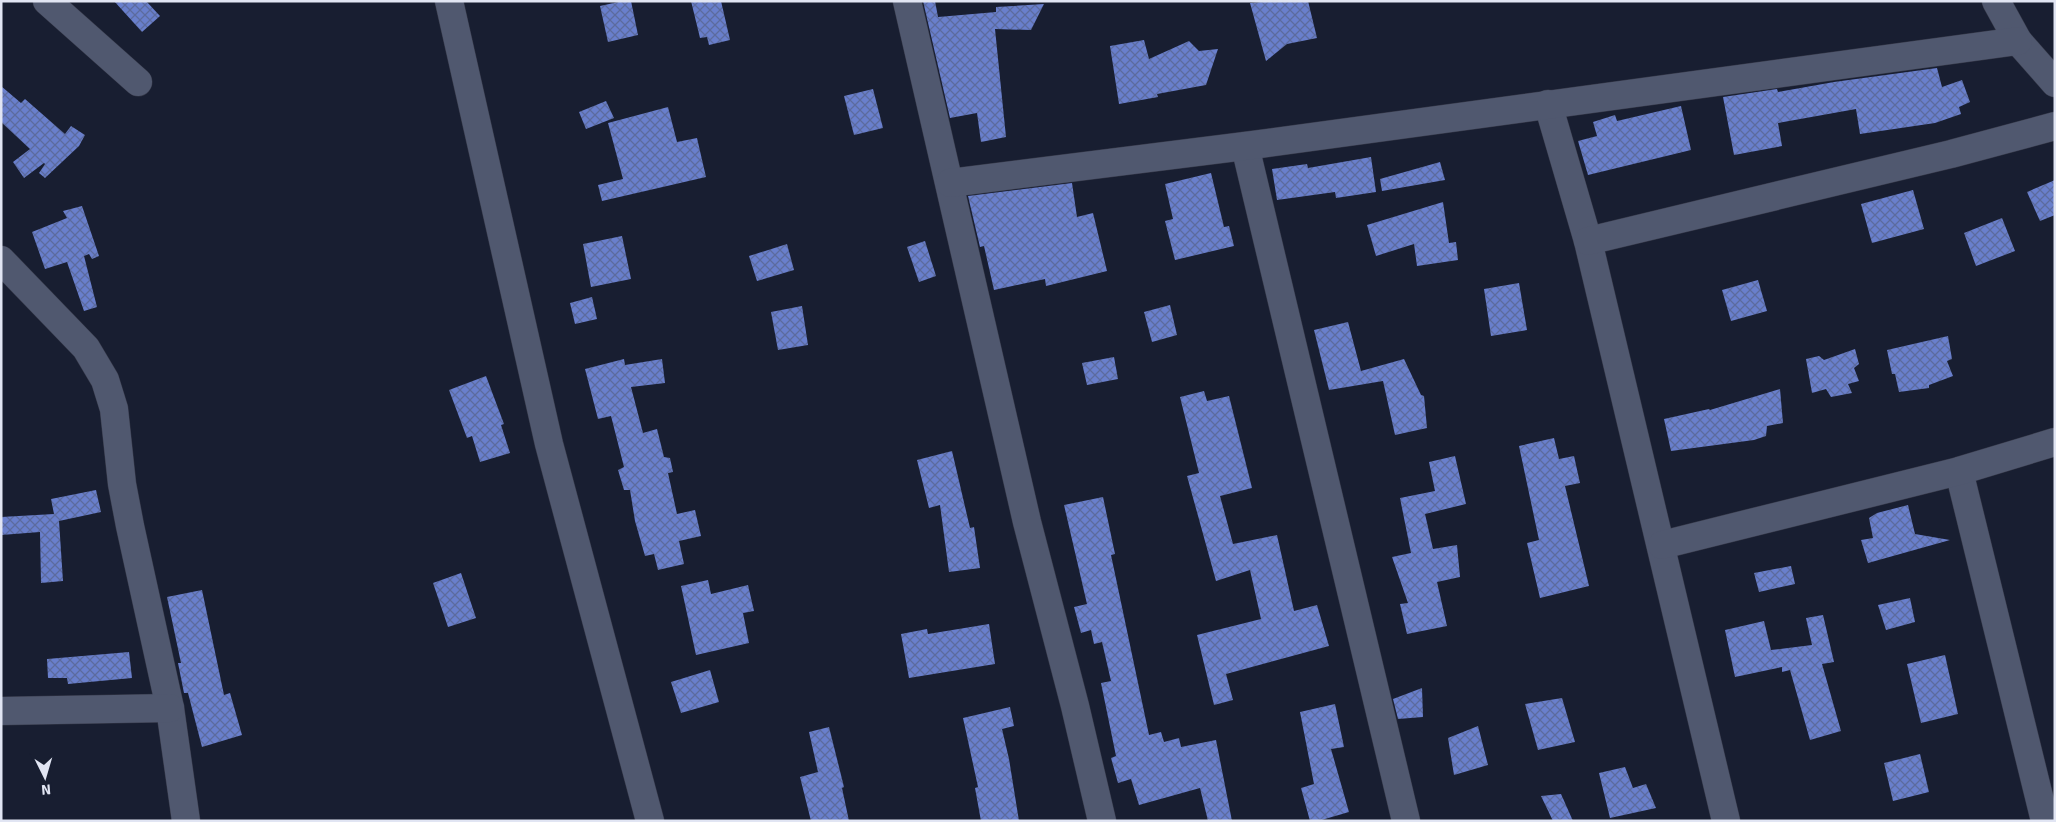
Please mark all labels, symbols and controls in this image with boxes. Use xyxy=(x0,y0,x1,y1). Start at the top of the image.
north arrow xyxy=(20,752,70,802)
text: N xyxy=(40,781,52,798)

